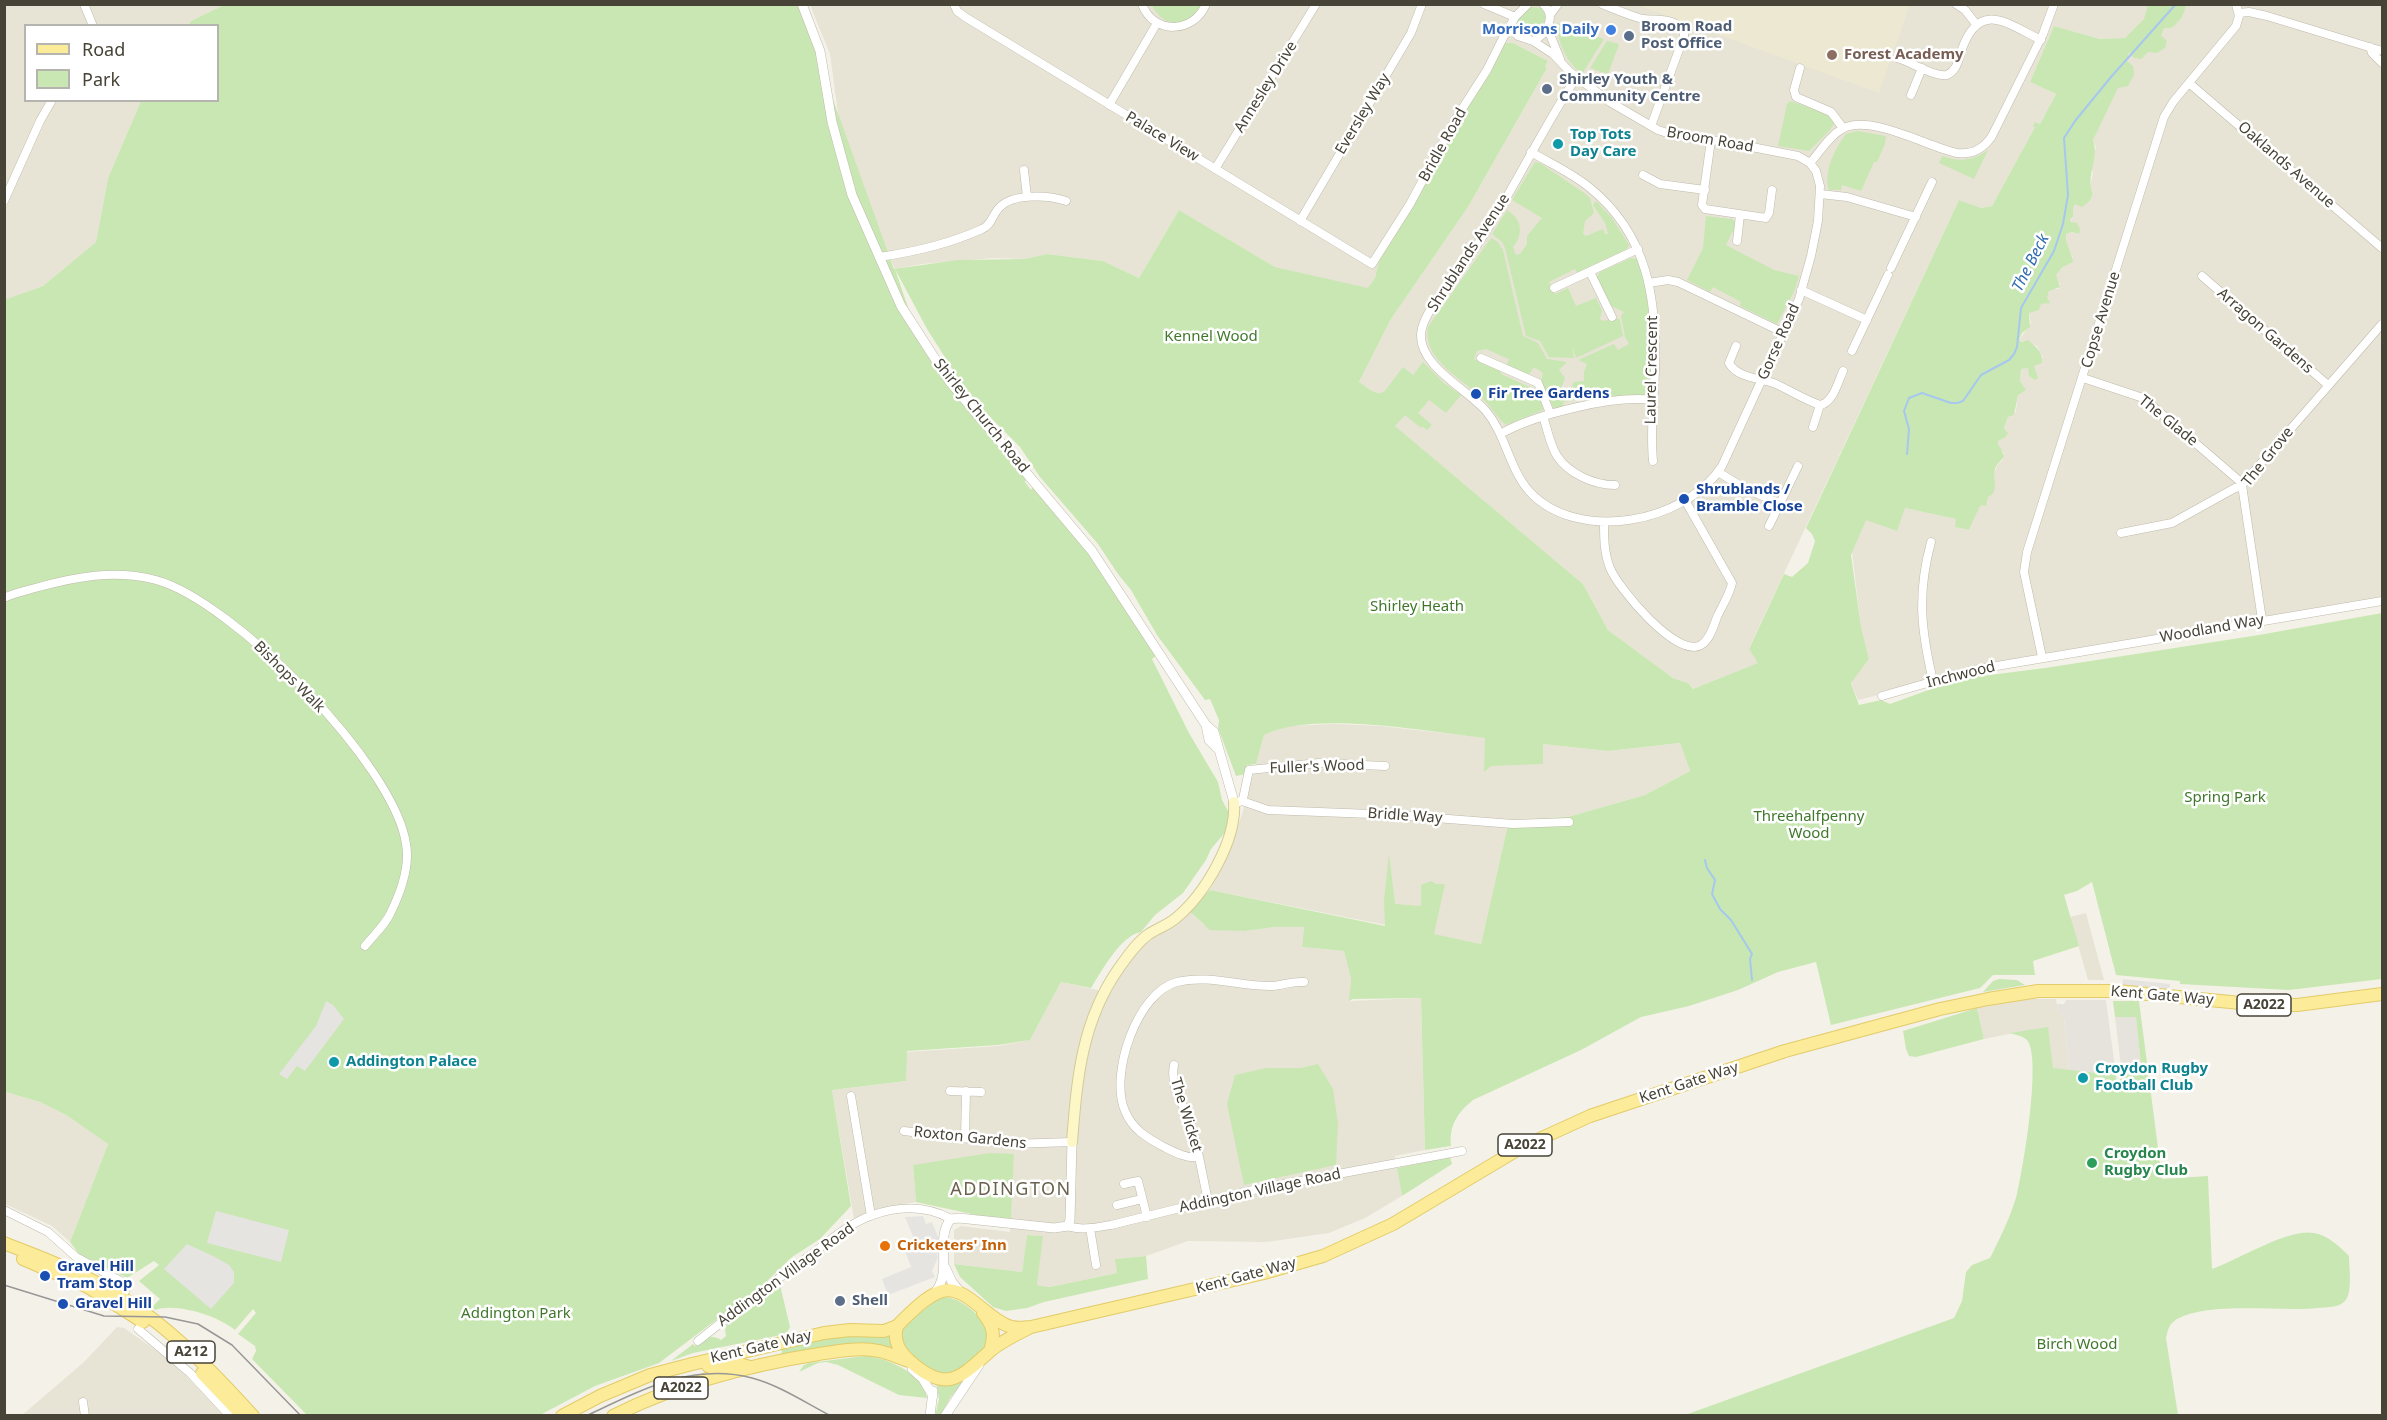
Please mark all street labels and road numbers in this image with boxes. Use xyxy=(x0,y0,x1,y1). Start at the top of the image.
street label: Annesley Drive xyxy=(1231,38,1301,136)
street label: Eversley Way xyxy=(1332,70,1394,158)
street label: Bridle Road xyxy=(1415,105,1471,185)
street label: Palace View xyxy=(1122,108,1202,166)
street label: Oaklands Avenue xyxy=(2234,118,2338,212)
street label: Broom Road xyxy=(1665,124,1755,156)
street label: Shrublands Avenue xyxy=(1424,191,1514,315)
street label: Copse Avenue xyxy=(2078,270,2124,370)
street label: Arragon Gardens xyxy=(2213,285,2317,377)
street label: Gorse Road xyxy=(1754,301,1804,383)
street label: Laurel Crescent xyxy=(1642,315,1662,425)
street label: Shirley Church Road xyxy=(929,355,1033,477)
street label: The Glade xyxy=(2135,392,2201,450)
street label: The Grove xyxy=(2238,423,2298,491)
street label: Woodland Way xyxy=(2159,611,2265,647)
street label: Bishops Walk xyxy=(250,638,328,716)
street label: Inchwood xyxy=(1925,658,1997,692)
street label: Fuller's Wood xyxy=(1269,756,1365,778)
street label: Bridle Way xyxy=(1367,804,1443,828)
street label: Kent Gate Way xyxy=(2110,983,2214,1009)
road number: A2022 xyxy=(2237,994,2291,1016)
street label: Kent Gate Way xyxy=(1637,1059,1741,1107)
street label: The Wicket xyxy=(1166,1076,1206,1154)
street label: Roxton Gardens xyxy=(913,1123,1027,1153)
road number: A2022 xyxy=(1498,1134,1552,1156)
street label: Addington Village Road xyxy=(1178,1165,1342,1217)
street label: Addington Village Road xyxy=(714,1219,858,1331)
street label: Kent Gate Way xyxy=(1194,1254,1298,1298)
street label: Kent Gate Way xyxy=(709,1327,813,1367)
road number: A212 xyxy=(167,1341,215,1363)
road number: A2022 xyxy=(654,1377,708,1399)

